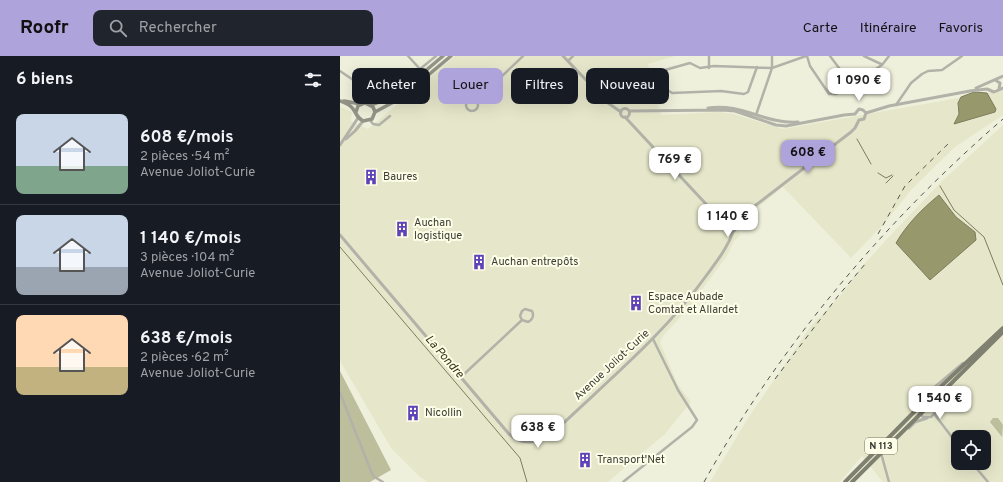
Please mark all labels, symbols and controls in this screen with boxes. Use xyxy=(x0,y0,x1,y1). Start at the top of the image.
search box xyxy=(93,10,373,46)
text: Roofr xyxy=(20,16,69,40)
icon: search xyxy=(107,17,129,39)
text: Rechercher xyxy=(139,19,217,38)
text: Carte xyxy=(803,20,838,37)
text: Itinéraire xyxy=(860,20,917,37)
text: Favoris xyxy=(939,20,983,37)
chip: Acheter xyxy=(352,68,430,104)
chip: Louer xyxy=(438,68,503,104)
chip: Filtres xyxy=(511,68,578,104)
chip: Nouveau xyxy=(586,68,669,104)
pin: 1 090 € xyxy=(822,68,896,102)
text: 6 biens xyxy=(16,69,73,91)
icon: filters xyxy=(302,69,324,91)
text: 1 090 € xyxy=(836,73,882,89)
text: 608 €/mois xyxy=(140,127,234,149)
icon: home xyxy=(48,130,96,178)
pin: 608 € xyxy=(780,140,836,174)
text: 608 € xyxy=(790,145,826,161)
pin: 769 € xyxy=(647,147,703,181)
text: 2 pièces · 54 m² xyxy=(140,149,230,165)
text: 769 € xyxy=(658,152,692,168)
text: Avenue Joliot-Curie xyxy=(140,165,255,181)
building icon: Baures xyxy=(362,168,380,186)
place label: Baures xyxy=(383,170,417,184)
pin: 1 140 € xyxy=(691,204,765,238)
text: 1 140 € xyxy=(707,209,749,225)
place label: Auchan logistique xyxy=(414,216,462,243)
building icon: Auchan logistique xyxy=(393,220,411,238)
text: 1 140 €/mois xyxy=(140,228,241,250)
icon: home xyxy=(48,231,96,279)
text: 3 pièces · 104 m² xyxy=(140,250,234,266)
building icon: Auchan entrepôts xyxy=(470,253,488,271)
place label: Auchan entrepôts xyxy=(491,255,578,269)
text: Avenue Joliot-Curie xyxy=(140,266,255,282)
place label: Espace Aubade Comtat et Allardet xyxy=(648,290,738,317)
building icon: Espace Aubade Comtat et Allardet xyxy=(627,294,645,312)
street label: Avenue Joliot-Curie xyxy=(572,327,653,403)
text: 638 €/mois xyxy=(140,328,233,350)
icon: home xyxy=(48,331,96,379)
water label: La Pondre xyxy=(421,332,468,382)
text: 2 pièces · 62 m² xyxy=(140,350,229,366)
text: Avenue Joliot-Curie xyxy=(140,366,255,382)
pin: 1 540 € xyxy=(903,386,977,420)
text: 1 540 € xyxy=(917,391,963,407)
building icon: Nicollin xyxy=(404,404,422,422)
place label: Nicollin xyxy=(425,406,462,420)
pin: 638 € xyxy=(510,415,566,449)
text: 638 € xyxy=(520,420,556,436)
map controls xyxy=(951,430,991,470)
button: locate xyxy=(951,430,991,470)
road number: N 113 xyxy=(865,438,897,454)
building icon: Transport'Net xyxy=(576,451,594,469)
place label: Transport'Net xyxy=(597,453,665,467)

